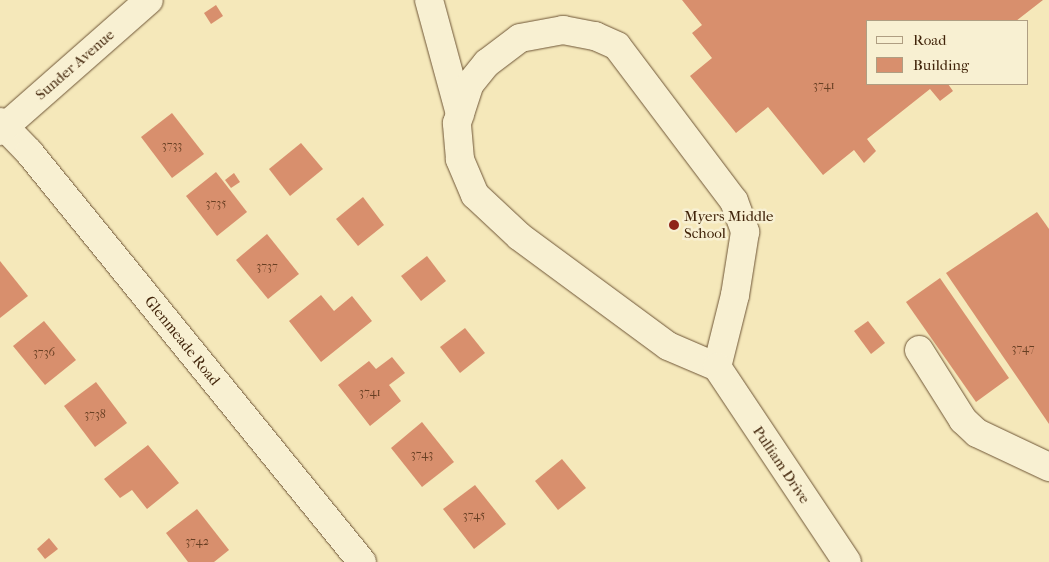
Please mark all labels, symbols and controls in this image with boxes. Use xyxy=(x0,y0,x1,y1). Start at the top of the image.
legend xyxy=(866,20,1029,85)
street label: Sunder Avenue xyxy=(32,26,118,104)
text: Road xyxy=(913,31,946,49)
text: Building xyxy=(913,56,969,74)
house number: 3741 xyxy=(813,79,835,93)
house number: 3733 xyxy=(162,139,182,153)
house number: 3735 xyxy=(206,197,226,211)
place label: Myers Middle School xyxy=(684,207,773,242)
marker: Myers Middle School xyxy=(668,219,680,231)
house number: 3737 xyxy=(256,260,278,274)
street label: Glenmeade Road xyxy=(140,293,224,389)
house number: 3747 xyxy=(1012,342,1034,356)
house number: 3736 xyxy=(33,346,55,360)
house number: 3741 xyxy=(359,386,381,400)
house number: 3738 xyxy=(84,408,106,422)
street label: Pulliam Drive xyxy=(749,423,813,507)
house number: 3743 xyxy=(411,448,433,462)
house number: 3745 xyxy=(463,509,485,523)
house number: 3742 xyxy=(185,535,209,549)

